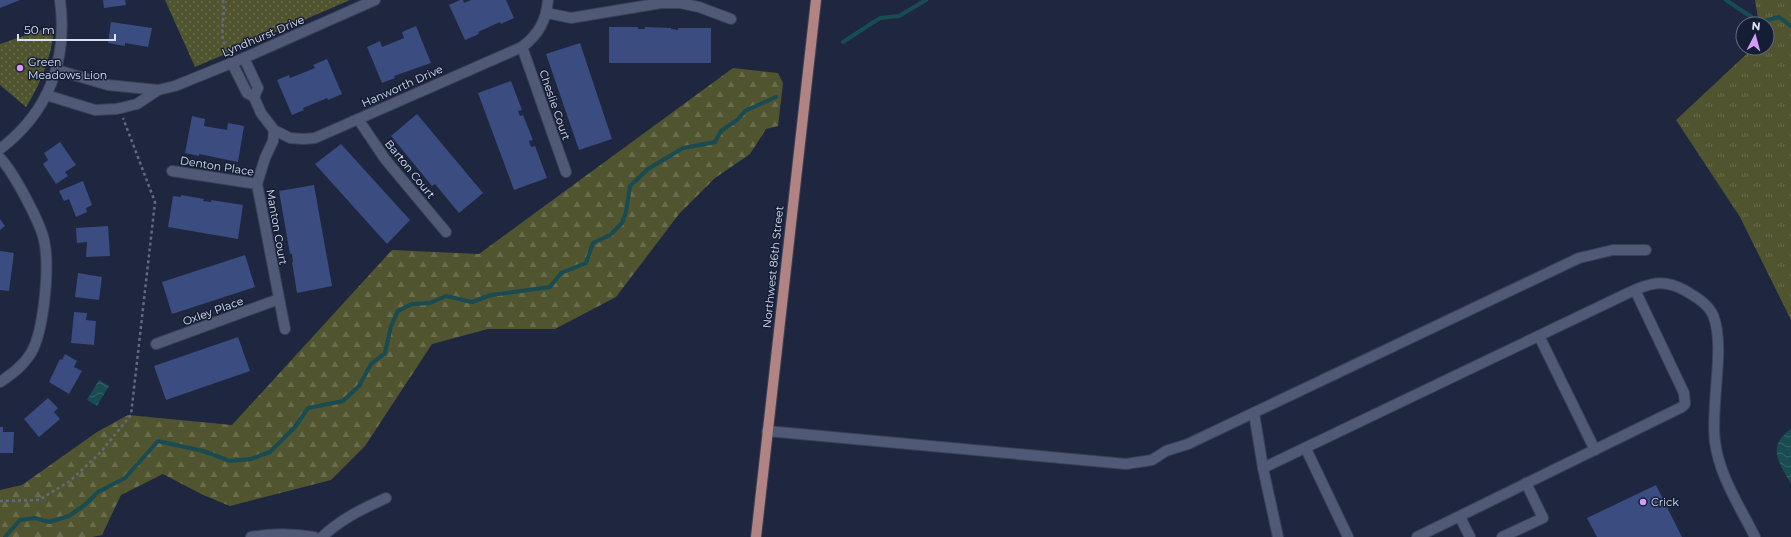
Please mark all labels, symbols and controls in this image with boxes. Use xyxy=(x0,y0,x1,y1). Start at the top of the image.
street label: Lyndhurst Drive xyxy=(220,12,307,60)
scale bar xyxy=(18,16,115,42)
north arrow xyxy=(1735,16,1775,56)
text: N xyxy=(1751,19,1761,33)
text: 50 m xyxy=(24,22,55,37)
place label: Green Meadows Lion xyxy=(28,55,107,82)
street label: Hanworth Drive xyxy=(359,62,445,110)
marker: Green Meadows Lion xyxy=(15,63,25,73)
street label: Cheslie Court xyxy=(536,68,574,143)
street label: Barton Court xyxy=(382,137,438,202)
street label: Denton Place xyxy=(179,153,255,179)
street label: Manton Court xyxy=(263,188,291,267)
street label: Northwest 86th Street xyxy=(760,205,786,329)
street label: Oxley Place xyxy=(181,293,246,328)
place label: Crick xyxy=(1651,495,1679,509)
marker: Crick xyxy=(1638,497,1648,507)

